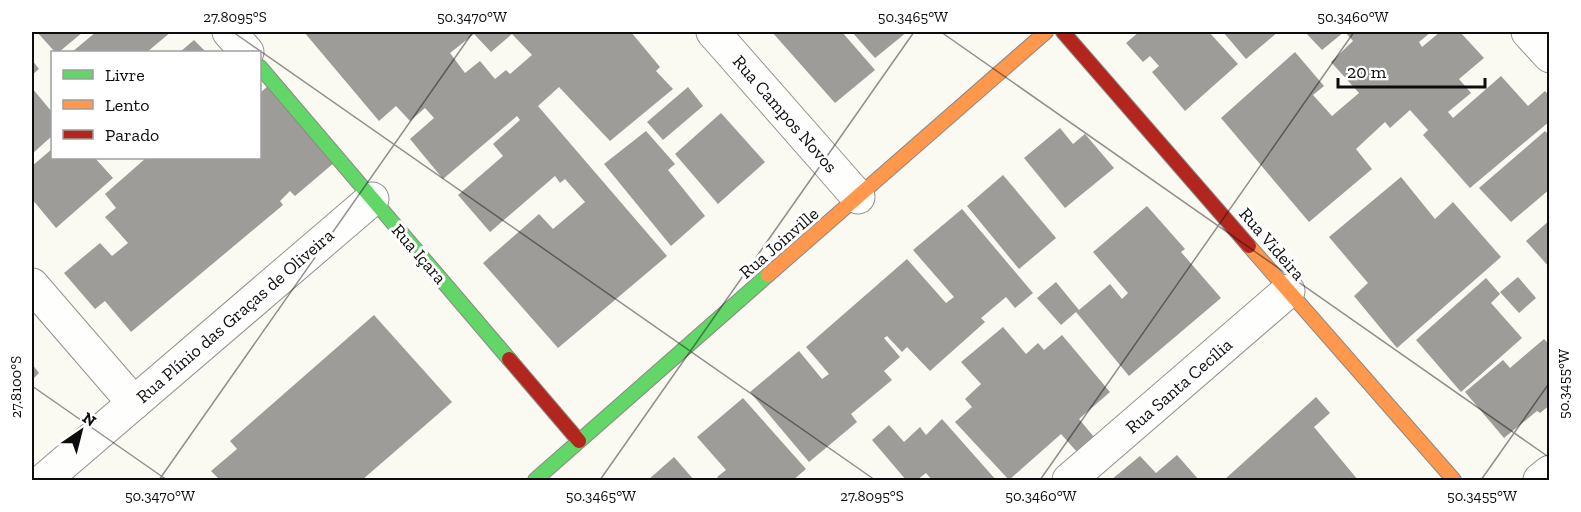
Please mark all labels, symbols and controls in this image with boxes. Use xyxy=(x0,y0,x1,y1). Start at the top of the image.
text: 27.8095°S xyxy=(203,8,267,26)
text: 50.3470°W xyxy=(437,8,507,26)
text: 50.3465°W xyxy=(878,8,948,26)
text: 50.3460°W xyxy=(1317,8,1389,26)
legend xyxy=(51,51,261,159)
street label: Rua Campos Novos xyxy=(728,51,842,177)
scale bar xyxy=(1338,51,1485,89)
text: 20 m xyxy=(1347,61,1387,83)
text: Livre xyxy=(105,64,145,86)
text: Lento xyxy=(105,94,150,116)
text: Parado xyxy=(105,124,159,146)
street label: Rua Joinville xyxy=(735,203,823,283)
street label: Rua Videira xyxy=(1234,203,1310,285)
street label: Rua Içara xyxy=(387,219,451,289)
street label: Rua Plínio das Graças de Oliveira xyxy=(132,224,339,408)
street label: Rua Santa Cecília xyxy=(1121,334,1237,438)
text: 50.3455°W xyxy=(1555,349,1573,419)
text: 27.8100°S xyxy=(7,356,25,418)
north arrow xyxy=(51,401,111,461)
text: N xyxy=(79,408,100,430)
text: 50.3470°W xyxy=(125,487,195,505)
text: 50.3465°W xyxy=(566,487,636,505)
text: 27.8095°S xyxy=(840,487,904,505)
text: 50.3460°W xyxy=(1005,487,1077,505)
text: 50.3455°W xyxy=(1447,487,1517,505)

